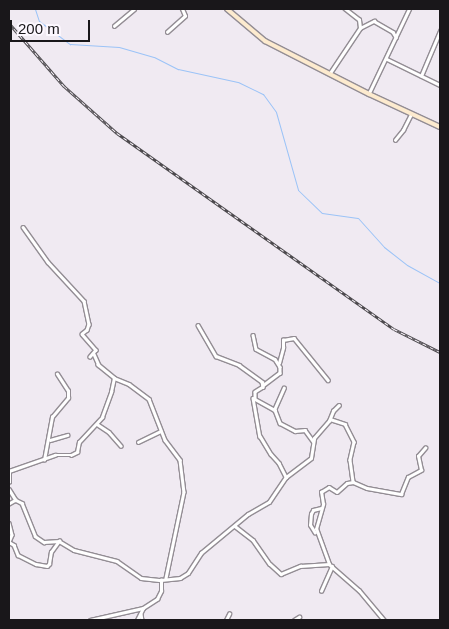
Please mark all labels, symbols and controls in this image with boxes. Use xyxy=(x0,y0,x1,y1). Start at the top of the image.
scale bar xyxy=(12,10,92,42)
text: 200 m xyxy=(18,20,60,37)

